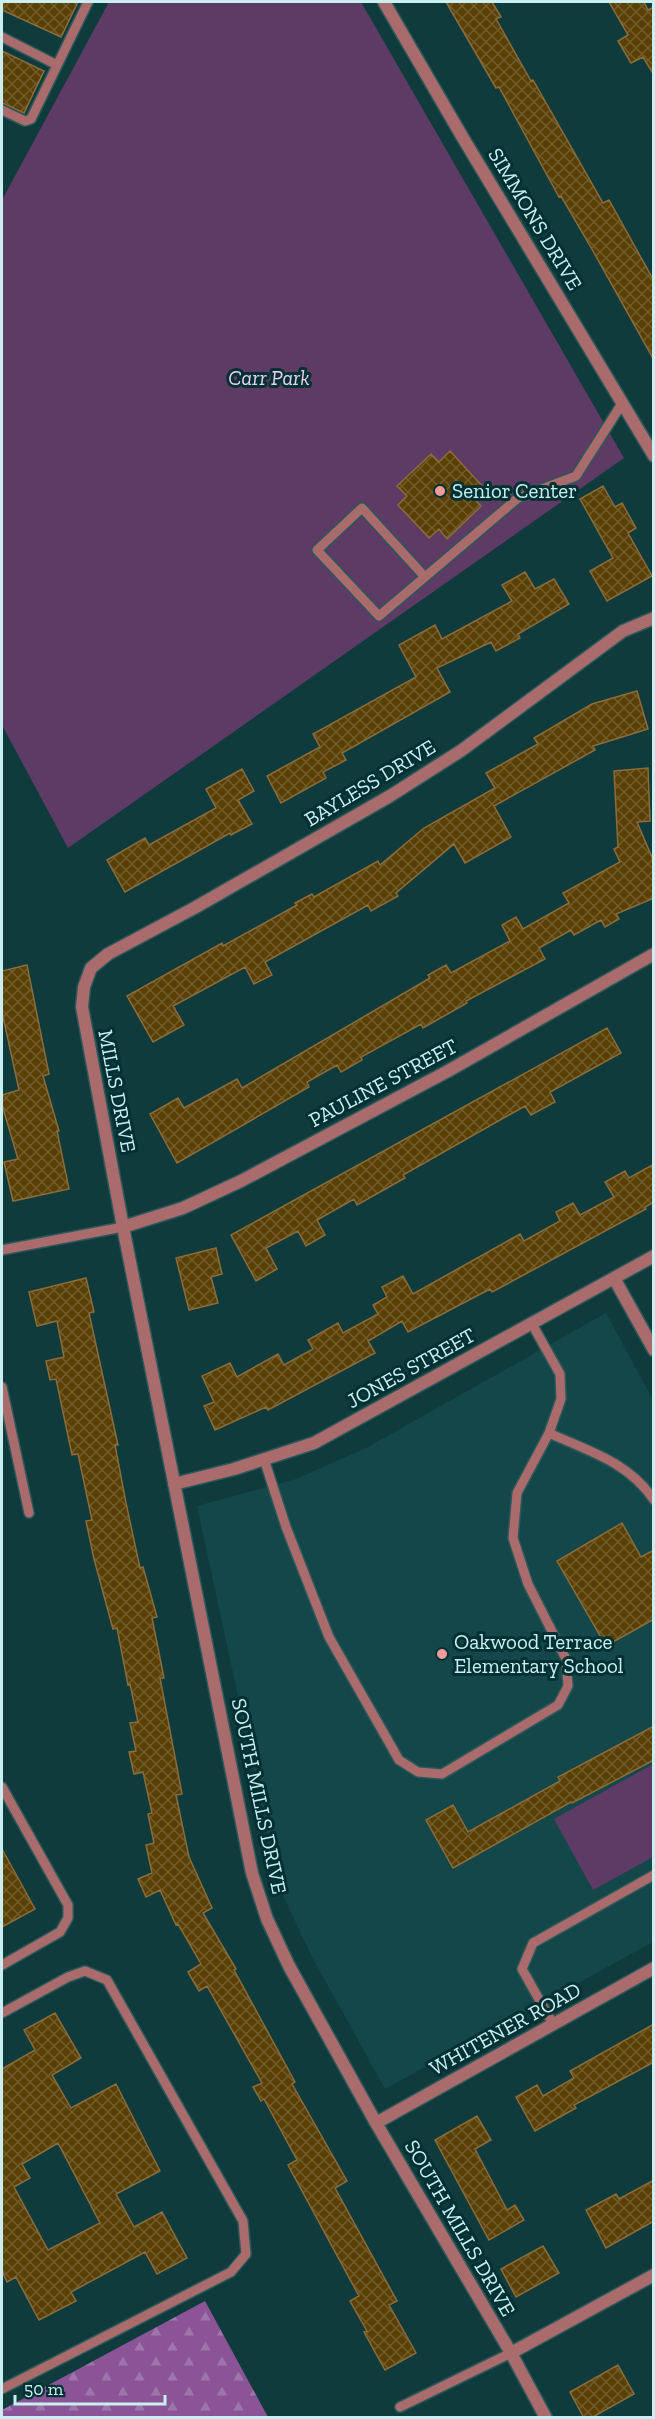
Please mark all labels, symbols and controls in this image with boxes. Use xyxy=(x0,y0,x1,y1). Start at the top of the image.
street label: SIMMONS DRIVE xyxy=(483,143,588,294)
park label: Carr Park xyxy=(228,365,310,390)
place label: Senior Center xyxy=(452,478,577,503)
marker: Senior Center xyxy=(433,484,447,498)
street label: BAYLESS DRIVE xyxy=(300,734,440,831)
street label: MILLS DRIVE xyxy=(93,1027,142,1154)
street label: PAULINE STREET xyxy=(304,1033,461,1132)
street label: JONES STREET xyxy=(342,1322,479,1413)
place label: Oakwood Terrace Elementary School xyxy=(454,1629,624,1678)
marker: Oakwood Terrace Elementary School xyxy=(435,1647,449,1661)
street label: SOUTH MILLS DRIVE xyxy=(227,1696,292,1896)
street label: WHITENER ROAD xyxy=(425,1977,585,2080)
street label: SOUTH MILLS DRIVE xyxy=(400,2135,521,2320)
scale bar xyxy=(15,2368,165,2406)
text: 50 m xyxy=(24,2378,64,2400)

